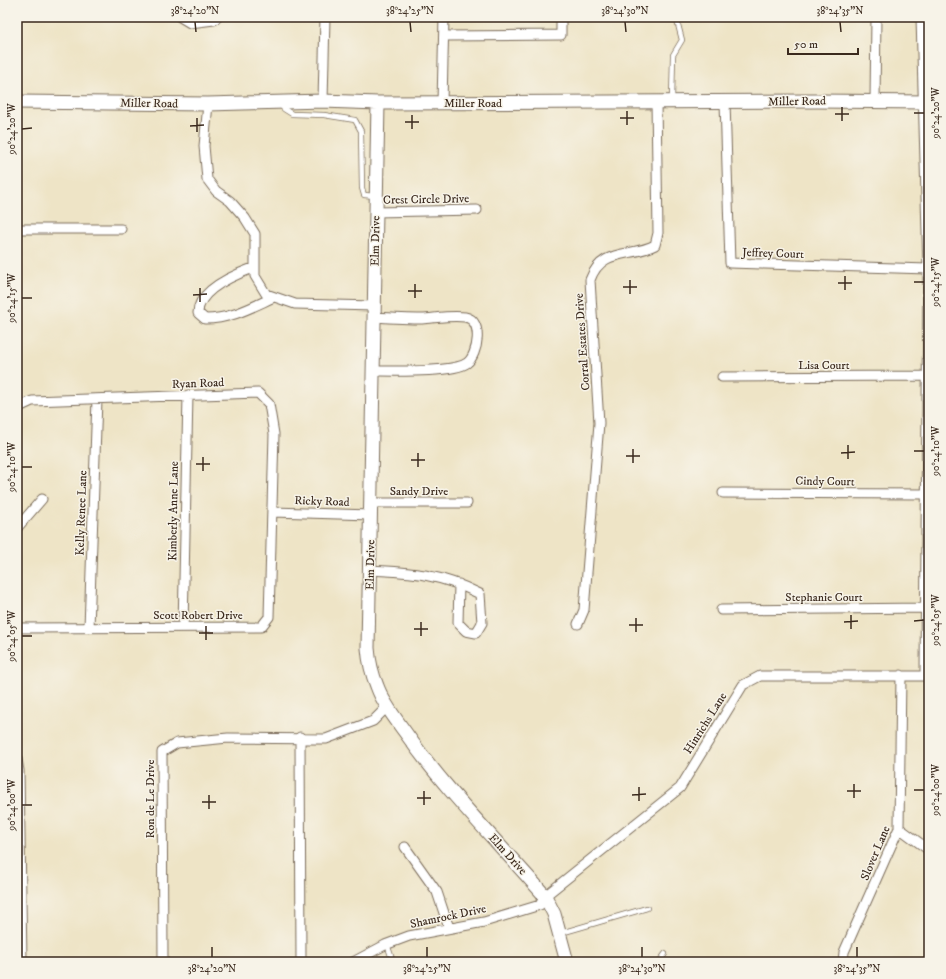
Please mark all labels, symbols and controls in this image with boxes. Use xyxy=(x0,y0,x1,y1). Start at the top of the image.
text: 38°24'20"N xyxy=(171,5,219,17)
text: 38°24'25"N xyxy=(386,5,434,17)
text: 38°24'30"N xyxy=(601,5,649,17)
text: 38°24'35"N xyxy=(816,5,864,17)
scale bar xyxy=(788,30,858,56)
text: 50 m xyxy=(794,37,818,52)
text: 90°24'20"W xyxy=(930,87,942,140)
street label: Miller Road xyxy=(768,93,826,110)
street label: Miller Road xyxy=(120,95,178,112)
street label: Miller Road xyxy=(444,96,502,111)
text: 90°24'20"W xyxy=(6,103,18,156)
street label: Crest Circle Drive xyxy=(383,191,469,208)
street label: Elm Drive xyxy=(368,216,383,266)
street label: Jeffrey Court xyxy=(741,245,804,262)
text: 90°24'15"W xyxy=(930,256,942,308)
text: 90°24'15"W xyxy=(6,272,18,324)
street label: Corral Estates Drive xyxy=(572,293,593,391)
street label: Lisa Court xyxy=(798,358,850,373)
street label: Ryan Road xyxy=(172,375,224,392)
text: 90°24'10"W xyxy=(930,425,942,477)
text: 90°24'10"W xyxy=(6,441,18,493)
street label: Kimberly Anne Lane xyxy=(165,461,182,561)
street label: Kelly Renee Lane xyxy=(73,470,90,556)
street label: Cindy Court xyxy=(795,473,855,490)
street label: Sandy Drive xyxy=(390,484,448,499)
street label: Ricky Road xyxy=(294,493,350,510)
street label: Elm Drive xyxy=(363,540,378,590)
street label: Stephanie Court xyxy=(785,590,863,605)
text: 90°24'05"W xyxy=(930,594,942,647)
street label: Scott Robert Drive xyxy=(153,608,243,623)
text: 90°24'05"W xyxy=(6,610,18,663)
street label: Hinrichs Lane xyxy=(681,690,730,757)
street label: Ron de Le Drive xyxy=(143,759,158,839)
text: 90°24'00"W xyxy=(930,763,942,817)
text: 90°24'00"W xyxy=(6,778,18,832)
street label: Slover Lane xyxy=(857,824,894,883)
street label: Elm Drive xyxy=(485,831,530,878)
street label: Shamrock Drive xyxy=(409,901,488,932)
text: 38°24'20"N xyxy=(188,963,236,975)
text: 38°24'25"N xyxy=(403,963,451,975)
text: 38°24'30"N xyxy=(618,963,666,975)
text: 38°24'35"N xyxy=(833,963,881,975)

